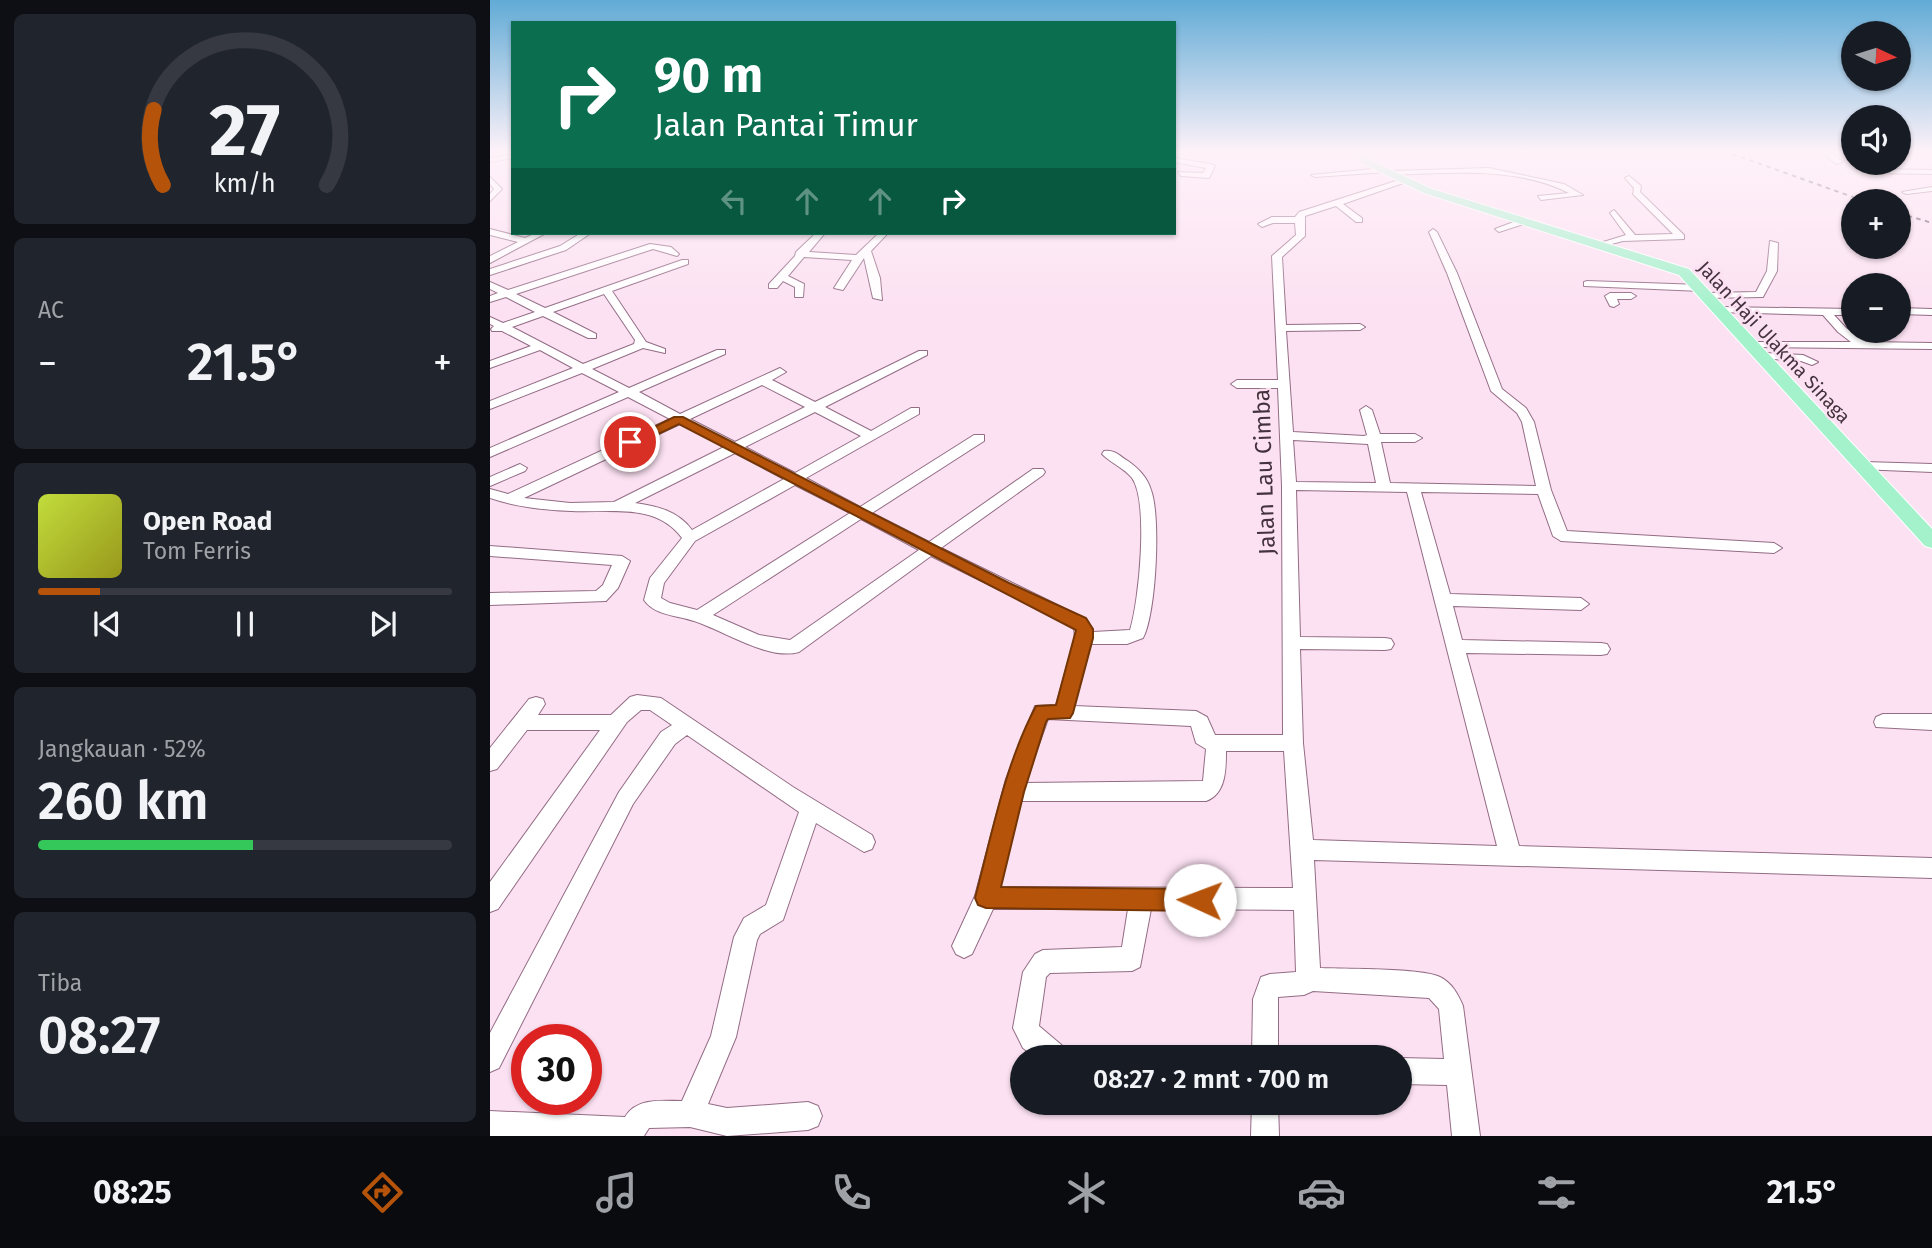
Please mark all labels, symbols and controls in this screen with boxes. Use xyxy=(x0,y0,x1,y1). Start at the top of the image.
north arrow xyxy=(1841,21,1911,91)
map controls xyxy=(1841,21,1911,343)
text: 90 m xyxy=(654,46,763,105)
icon: right xyxy=(539,49,630,140)
text: 27 xyxy=(210,88,280,175)
button: sound xyxy=(1841,105,1911,175)
text: Jalan Pantai Timur xyxy=(654,106,918,144)
text: km/h xyxy=(214,169,276,199)
icon: left xyxy=(715,182,753,220)
icon: ahead xyxy=(788,182,826,220)
icon: ahead xyxy=(861,182,899,220)
icon: right xyxy=(934,182,972,220)
button: + xyxy=(1841,189,1911,259)
street label: Jalan Haji Ulakma Sinaga xyxy=(1693,256,1855,428)
button: − xyxy=(1841,273,1911,343)
text: AC xyxy=(38,296,64,324)
text: 21.5° xyxy=(187,331,303,394)
text: − xyxy=(38,340,57,386)
text: + xyxy=(433,340,452,386)
street label: Jalan Lau Cimba xyxy=(1247,388,1281,556)
pin xyxy=(600,412,660,472)
icon: arrive xyxy=(611,423,649,461)
text: Open Road xyxy=(143,506,272,537)
text: Tom Ferris xyxy=(143,537,251,565)
icon: previous xyxy=(88,605,126,643)
icon: pause xyxy=(226,605,264,643)
icon: next xyxy=(364,605,402,643)
text: Jangkauan · 52% xyxy=(38,735,206,763)
text: 260 km xyxy=(38,770,209,833)
position arrow xyxy=(1163,863,1237,937)
text: Tiba xyxy=(38,969,82,997)
text: 08:27 xyxy=(38,1004,161,1067)
speed limit sign: 30 xyxy=(511,1024,602,1115)
text: 08:27 · 2 mnt · 700 m xyxy=(1093,1064,1329,1095)
icon: directions xyxy=(358,1168,407,1217)
icon: music xyxy=(592,1168,641,1217)
icon: phone xyxy=(827,1168,876,1217)
icon: climate xyxy=(1062,1168,1111,1217)
icon: car xyxy=(1297,1168,1346,1217)
icon: filters xyxy=(1532,1168,1581,1217)
text: 08:25 xyxy=(93,1173,172,1211)
text: 21.5° xyxy=(1767,1173,1839,1211)

